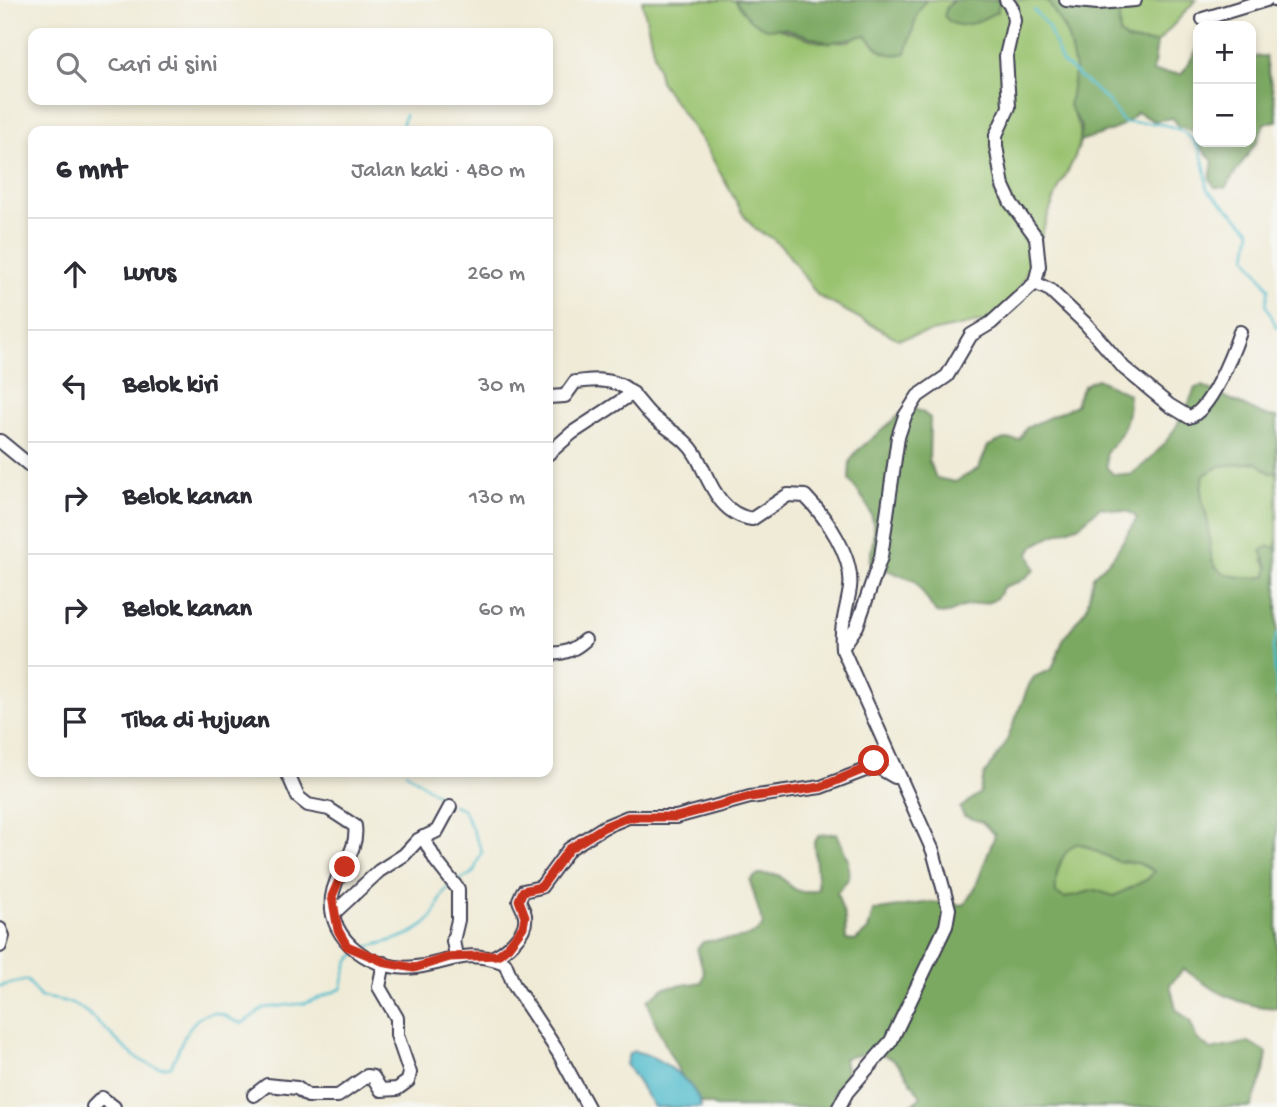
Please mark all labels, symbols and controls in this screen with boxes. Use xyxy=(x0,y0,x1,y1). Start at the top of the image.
map controls xyxy=(1193,21,1256,147)
button: + xyxy=(1193,21,1256,84)
search box xyxy=(28,28,553,105)
icon: search xyxy=(52,48,90,86)
text: Cari di sini xyxy=(108,51,218,82)
button: − xyxy=(1193,84,1256,147)
text: 6 mnt xyxy=(56,154,126,189)
text: Jalan kaki · 480 m xyxy=(351,158,525,185)
icon: ahead xyxy=(56,255,94,293)
text: Lurus xyxy=(123,259,176,290)
text: 260 m xyxy=(467,261,525,288)
icon: left xyxy=(56,367,94,405)
text: Belok kiri xyxy=(123,371,219,402)
text: 30 m xyxy=(478,373,525,400)
icon: right xyxy=(56,479,94,517)
text: Belok kanan xyxy=(123,483,252,514)
text: 130 m xyxy=(469,485,525,512)
icon: right xyxy=(56,591,94,629)
text: Belok kanan xyxy=(123,595,252,626)
text: 60 m xyxy=(479,597,525,624)
icon: arrive xyxy=(56,703,94,741)
text: Tiba di tujuan xyxy=(123,707,269,738)
route start xyxy=(858,745,889,776)
route end xyxy=(329,851,360,882)

